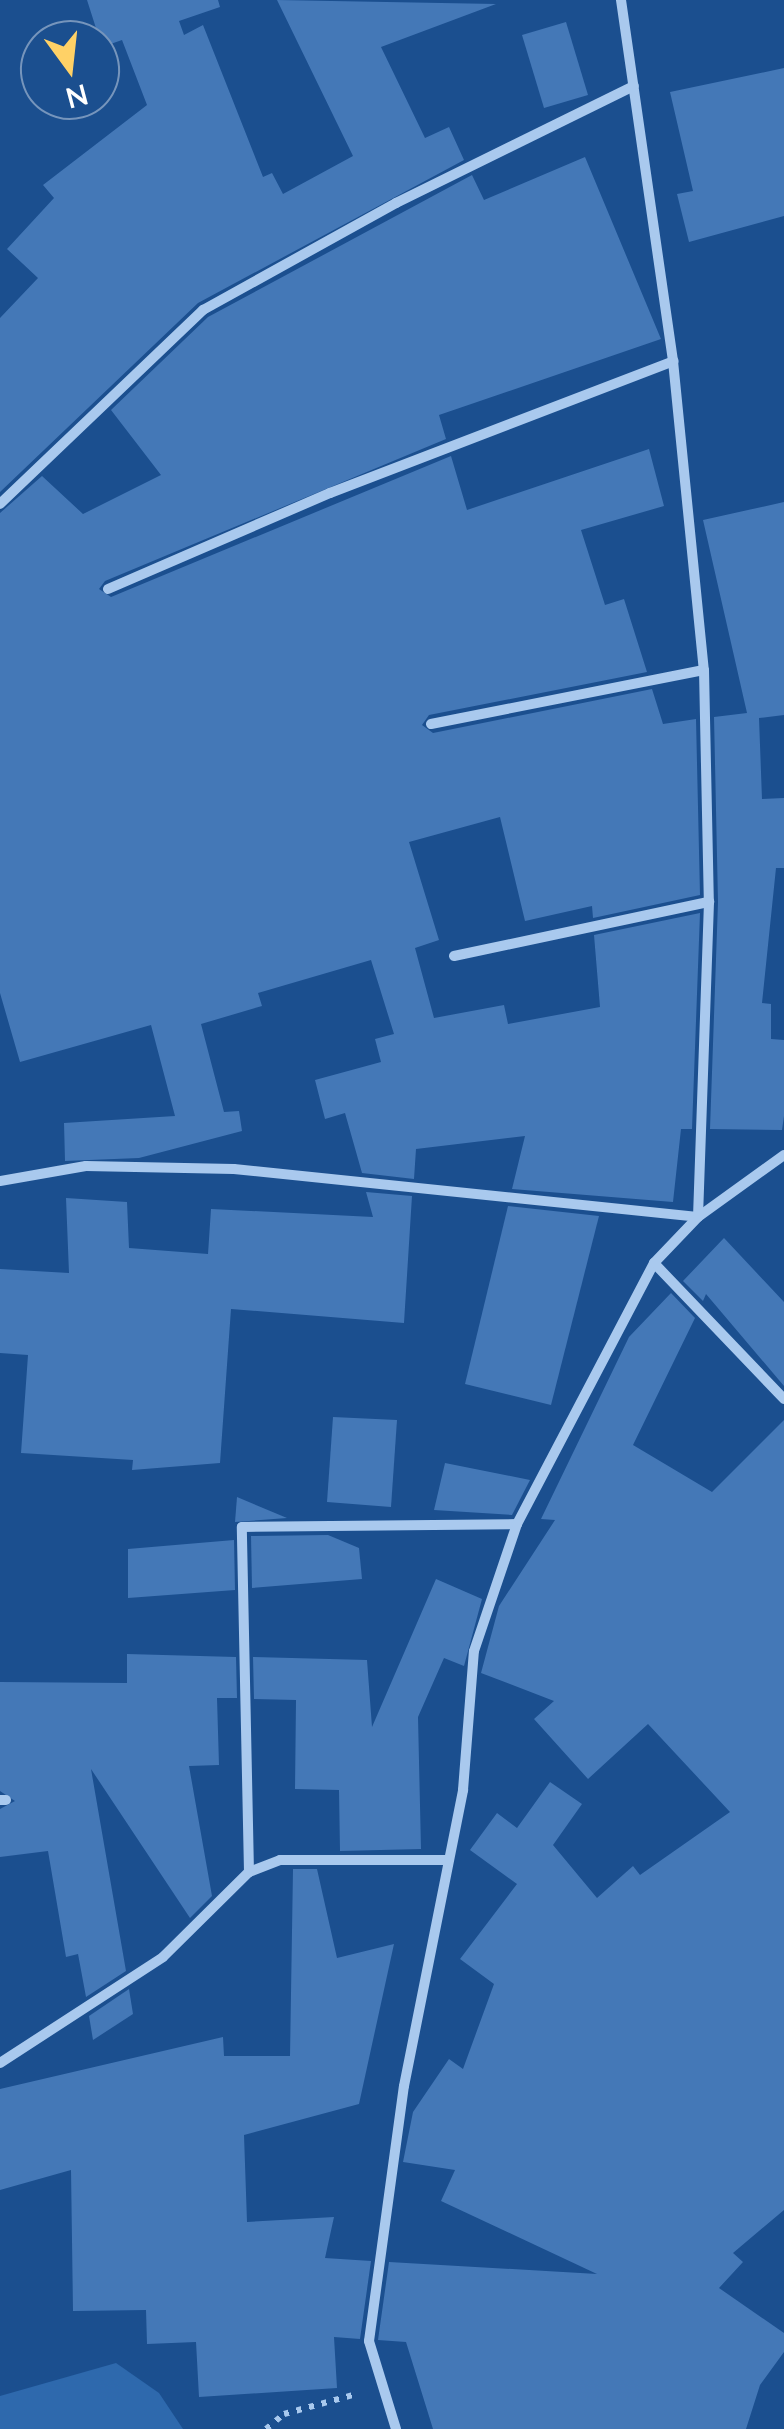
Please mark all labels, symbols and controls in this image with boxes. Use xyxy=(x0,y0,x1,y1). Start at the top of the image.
north arrow xyxy=(20,20,120,120)
text: N xyxy=(62,78,92,116)

